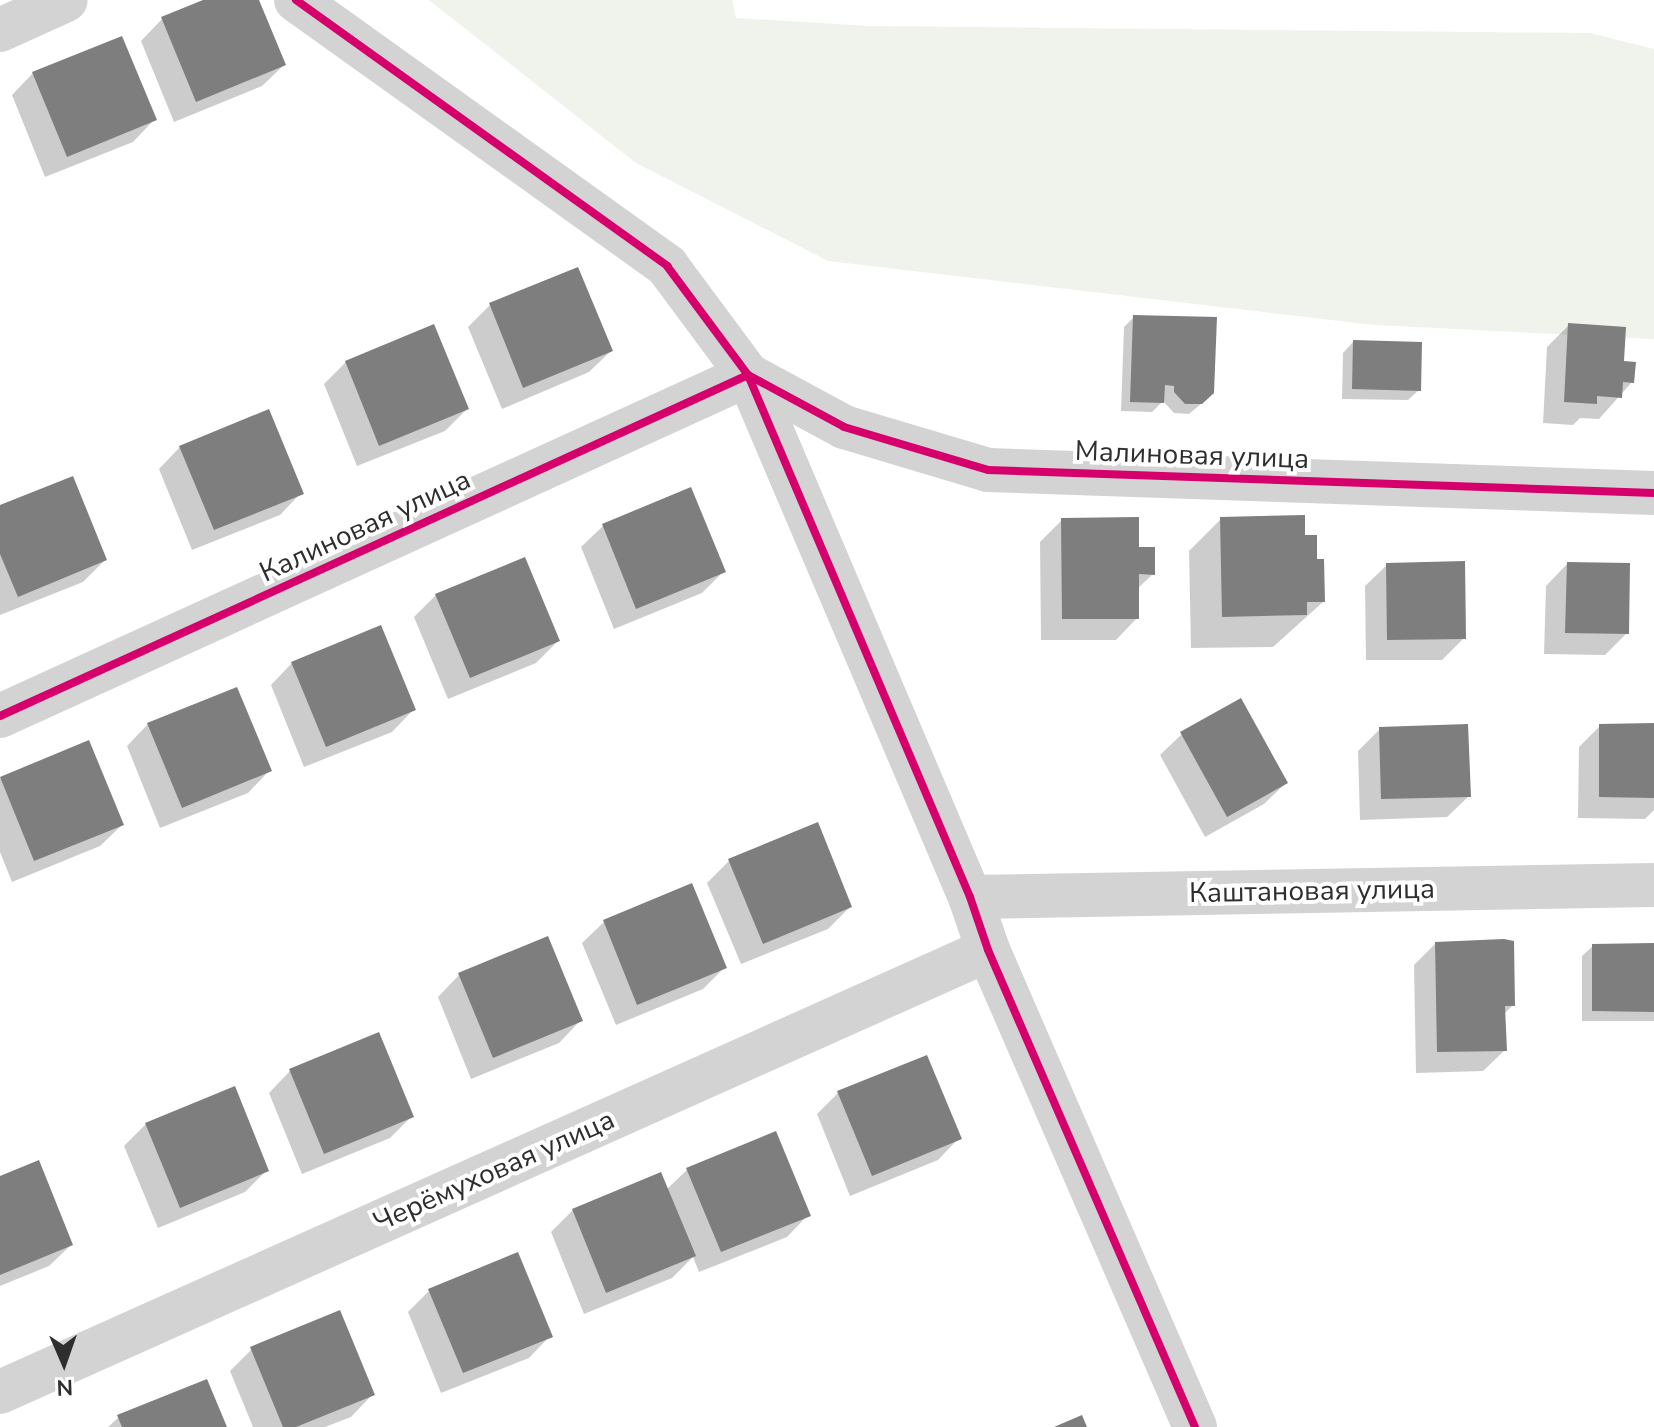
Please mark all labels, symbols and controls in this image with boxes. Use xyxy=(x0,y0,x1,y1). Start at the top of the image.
street label: Малиновая улица xyxy=(1074,434,1310,476)
street label: Калиновая улица xyxy=(254,462,476,590)
street label: Каштановая улица xyxy=(1189,872,1435,910)
street label: Черёмуховая улица xyxy=(368,1103,620,1239)
north arrow xyxy=(24,1323,104,1403)
text: N xyxy=(56,1372,74,1402)

